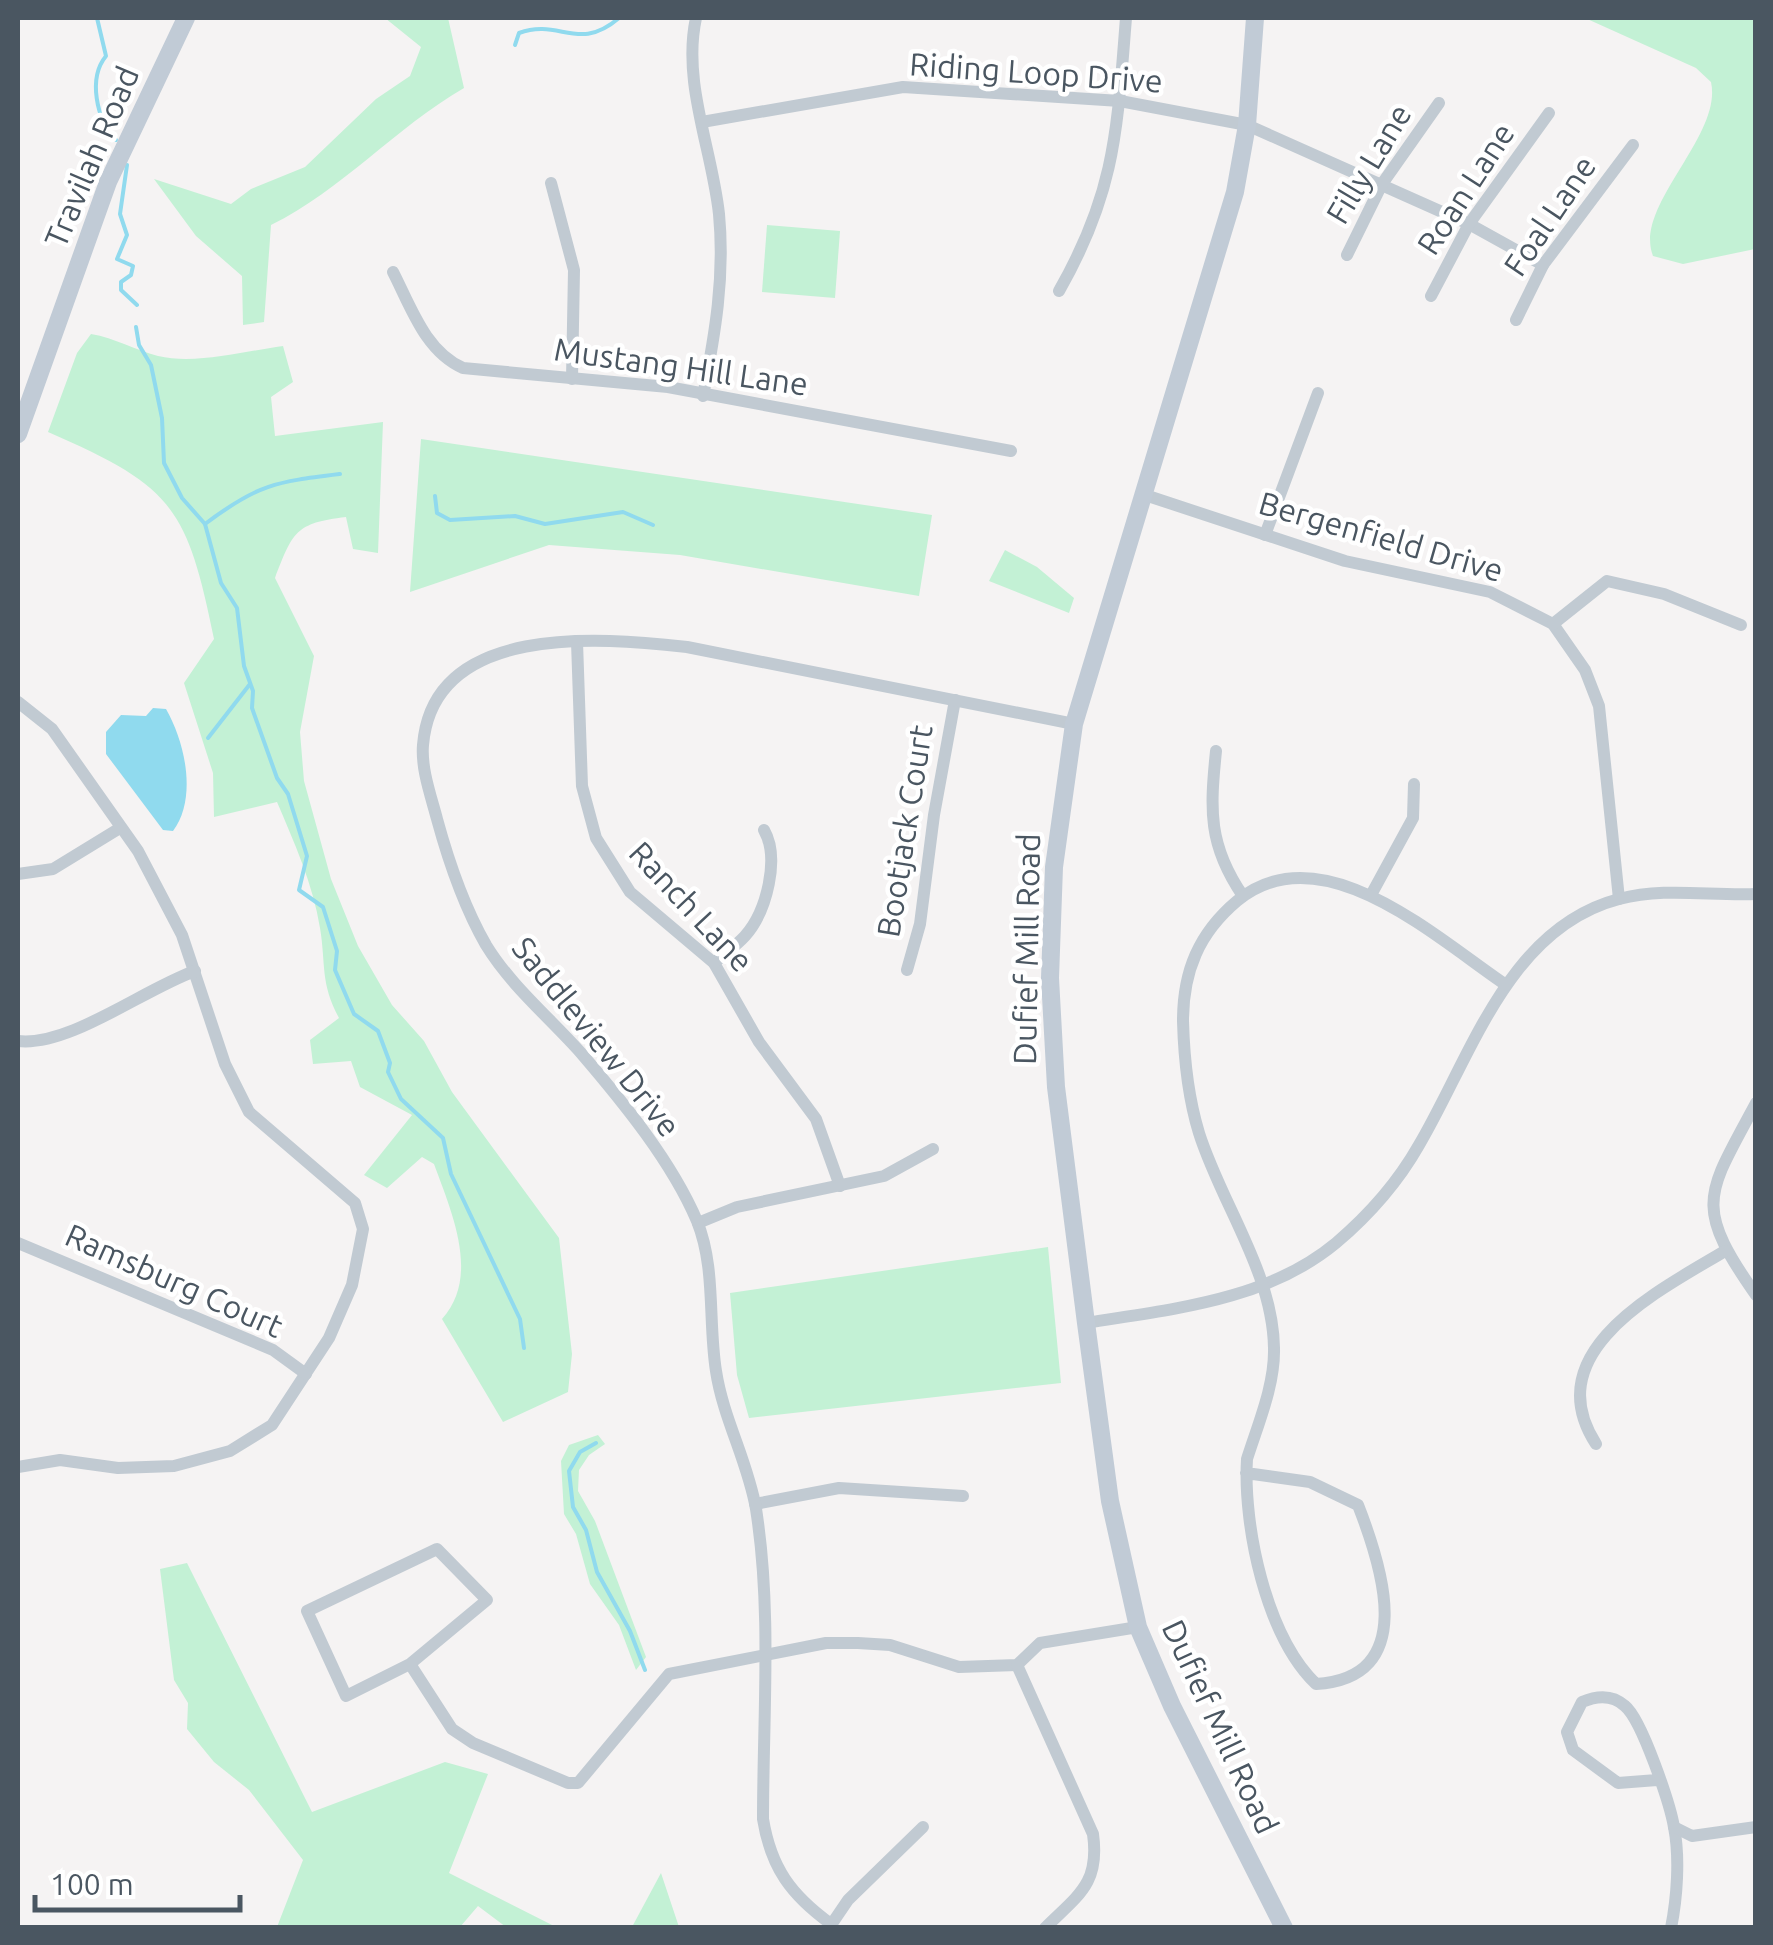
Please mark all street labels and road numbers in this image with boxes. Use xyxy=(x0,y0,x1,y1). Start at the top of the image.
street label: Riding Loop Drive xyxy=(908,45,1164,99)
street label: Travilah Road xyxy=(37,61,145,252)
street label: Filly Lane xyxy=(1319,97,1418,230)
street label: Roan Lane xyxy=(1409,116,1521,261)
street label: Foal Lane xyxy=(1496,149,1602,282)
street label: Mustang Hill Lane xyxy=(552,330,810,402)
street label: Bergenfield Drive xyxy=(1255,484,1507,588)
street label: Bootjack Court xyxy=(869,722,939,939)
street label: Dufief Mill Road xyxy=(1006,833,1046,1065)
street label: Ranch Lane xyxy=(623,834,761,978)
street label: Saddleview Drive xyxy=(506,930,688,1143)
street label: Ramsburg Court xyxy=(60,1216,289,1344)
street label: Dufief Mill Road xyxy=(1156,1614,1286,1839)

